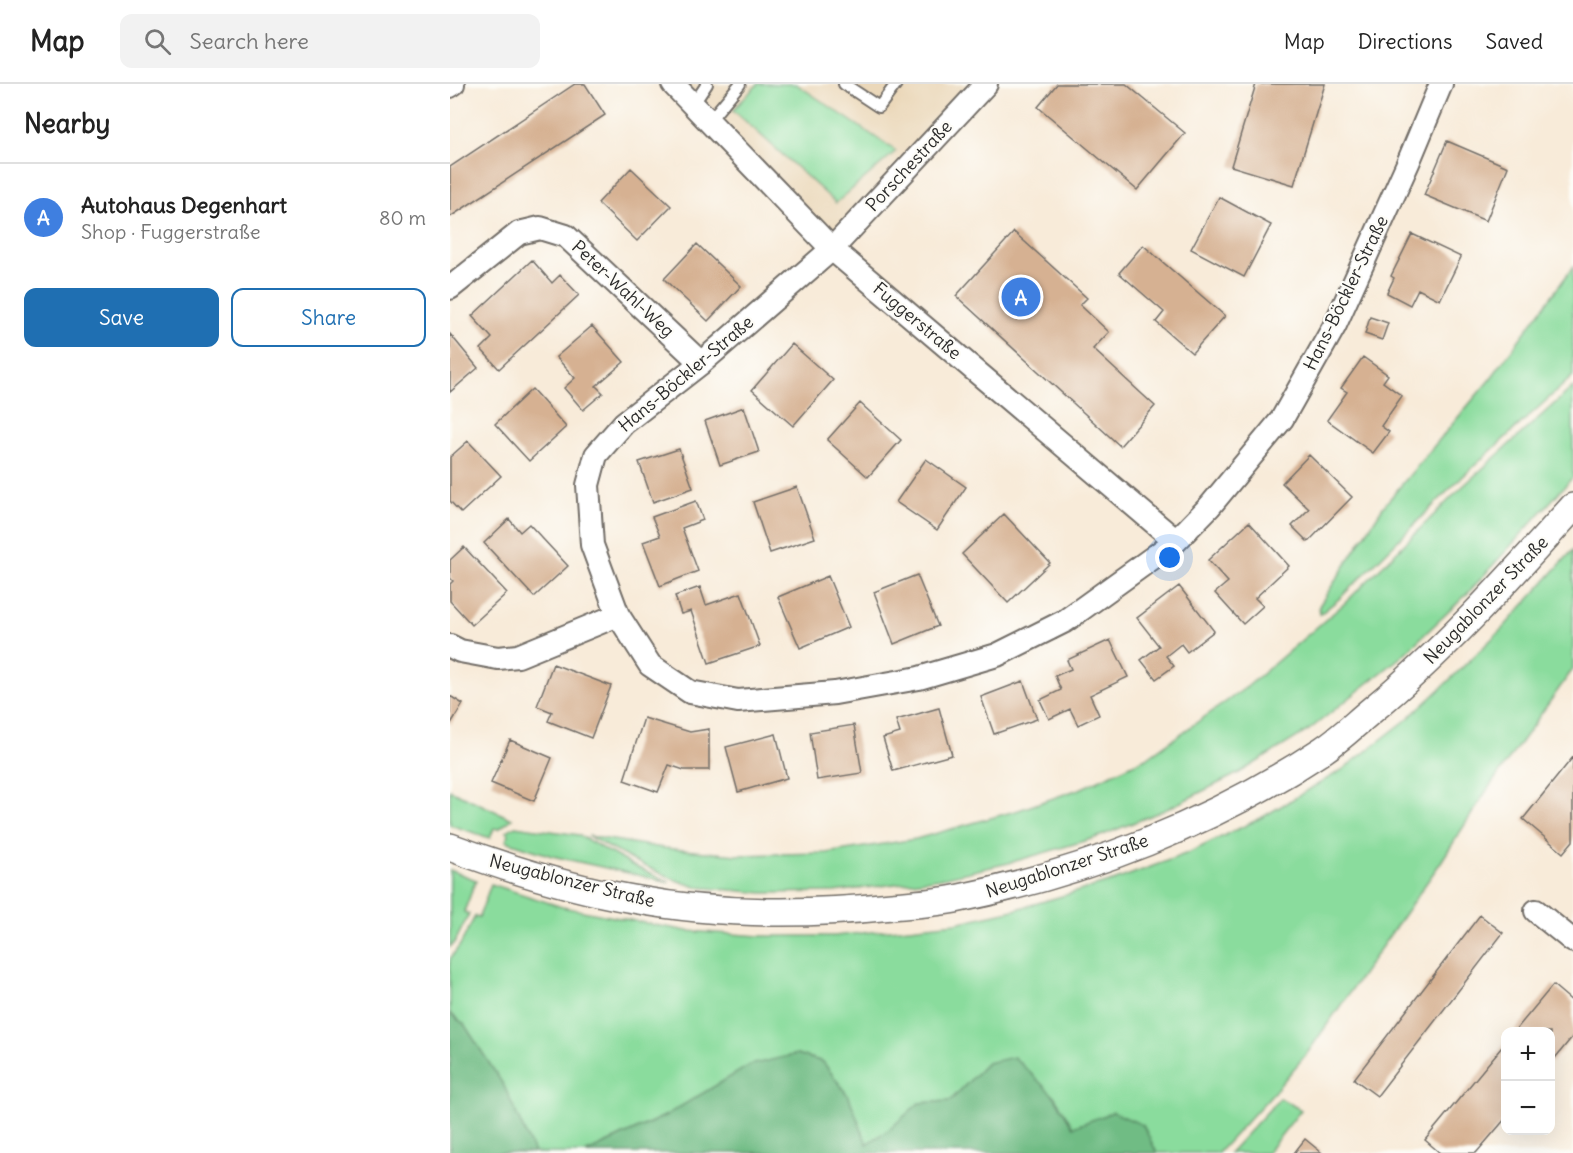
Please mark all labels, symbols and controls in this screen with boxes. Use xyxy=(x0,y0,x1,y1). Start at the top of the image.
search box xyxy=(120,14,540,68)
text: Map xyxy=(30,23,84,59)
icon: search xyxy=(141,25,174,58)
text: Search here xyxy=(189,27,309,55)
text: Map xyxy=(1284,28,1325,55)
text: Directions xyxy=(1358,28,1452,55)
text: Saved xyxy=(1485,28,1543,55)
text: Nearby xyxy=(24,107,110,140)
street label: Porschestraße xyxy=(860,115,957,216)
text: Autohaus Degenhart xyxy=(81,191,287,219)
text: A xyxy=(37,205,50,230)
text: 80 m xyxy=(379,205,426,230)
street label: Hans-Böckler-Straße xyxy=(1298,212,1393,374)
text: Shop · Fuggerstraße xyxy=(81,219,261,244)
street label: Peter-Wahl-Weg xyxy=(567,235,679,342)
pin: A xyxy=(1002,274,1040,320)
street label: Fuggerstraße xyxy=(868,277,966,364)
button: Save xyxy=(24,288,219,347)
button: Share xyxy=(231,288,426,347)
street label: Hans-Böckler-Straße xyxy=(613,310,758,437)
street label: Neugablonzer Straße xyxy=(1418,531,1553,669)
your location xyxy=(1155,543,1184,572)
street label: Neugablonzer Straße xyxy=(983,828,1151,903)
street label: Neugablonzer Straße xyxy=(487,849,657,912)
map controls xyxy=(1501,1027,1555,1135)
button: + xyxy=(1501,1027,1555,1081)
button: − xyxy=(1501,1081,1555,1135)

